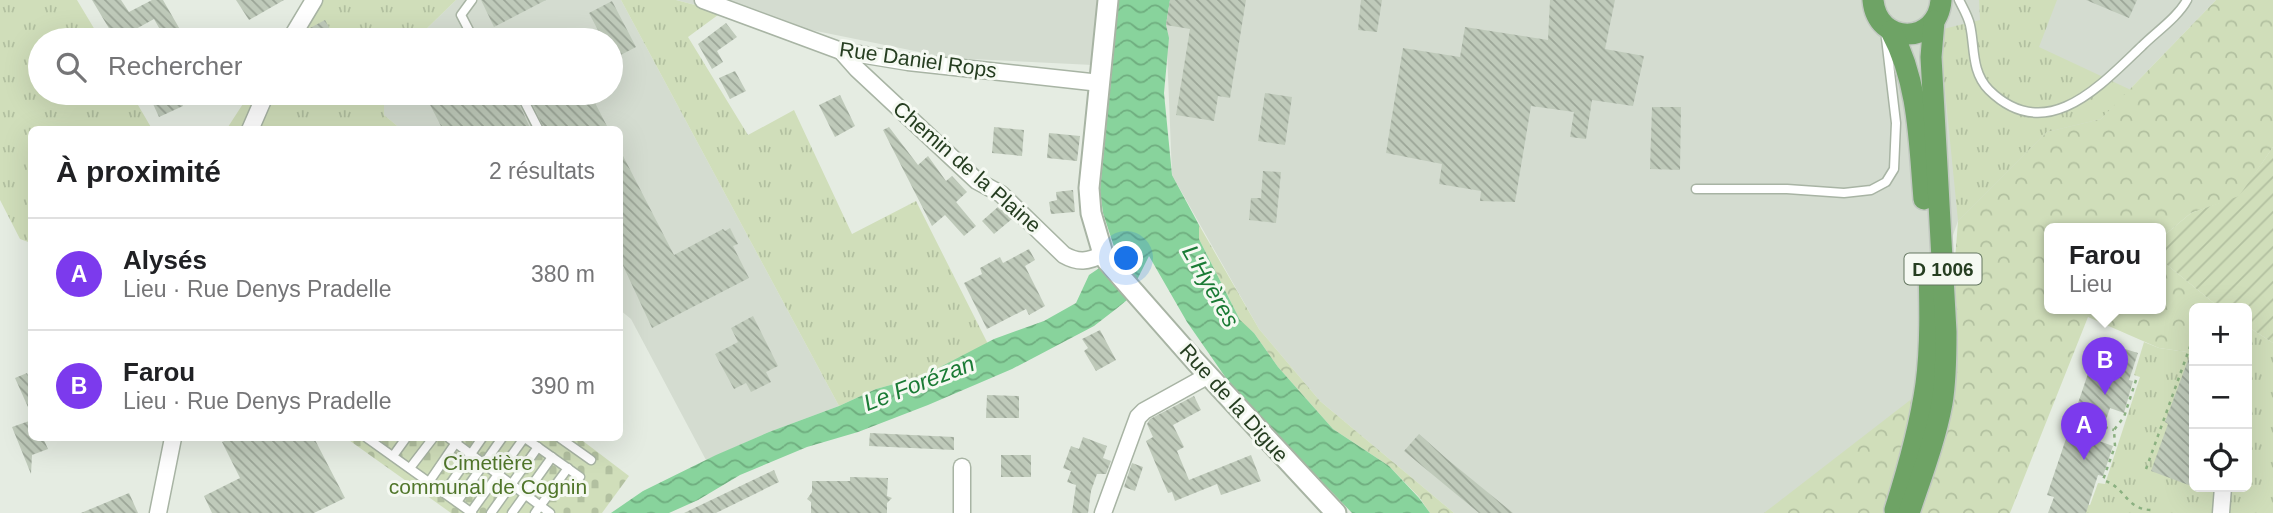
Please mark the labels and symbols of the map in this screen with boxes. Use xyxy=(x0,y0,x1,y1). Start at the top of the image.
street label: Rue Daniel Rops xyxy=(838,37,998,82)
street label: Chemin de la Plaine xyxy=(889,96,1046,237)
your location xyxy=(1109,241,1143,275)
water label: L'Hyères xyxy=(1177,241,1245,332)
road number: D 1006 xyxy=(1904,254,1982,284)
pin: B xyxy=(2082,337,2128,395)
street label: Rue de la Digue xyxy=(1175,339,1293,466)
water label: Le Forézan xyxy=(860,350,978,416)
pin: A xyxy=(2061,402,2107,460)
park label: Cimetière communal de Cognin xyxy=(389,451,587,498)

